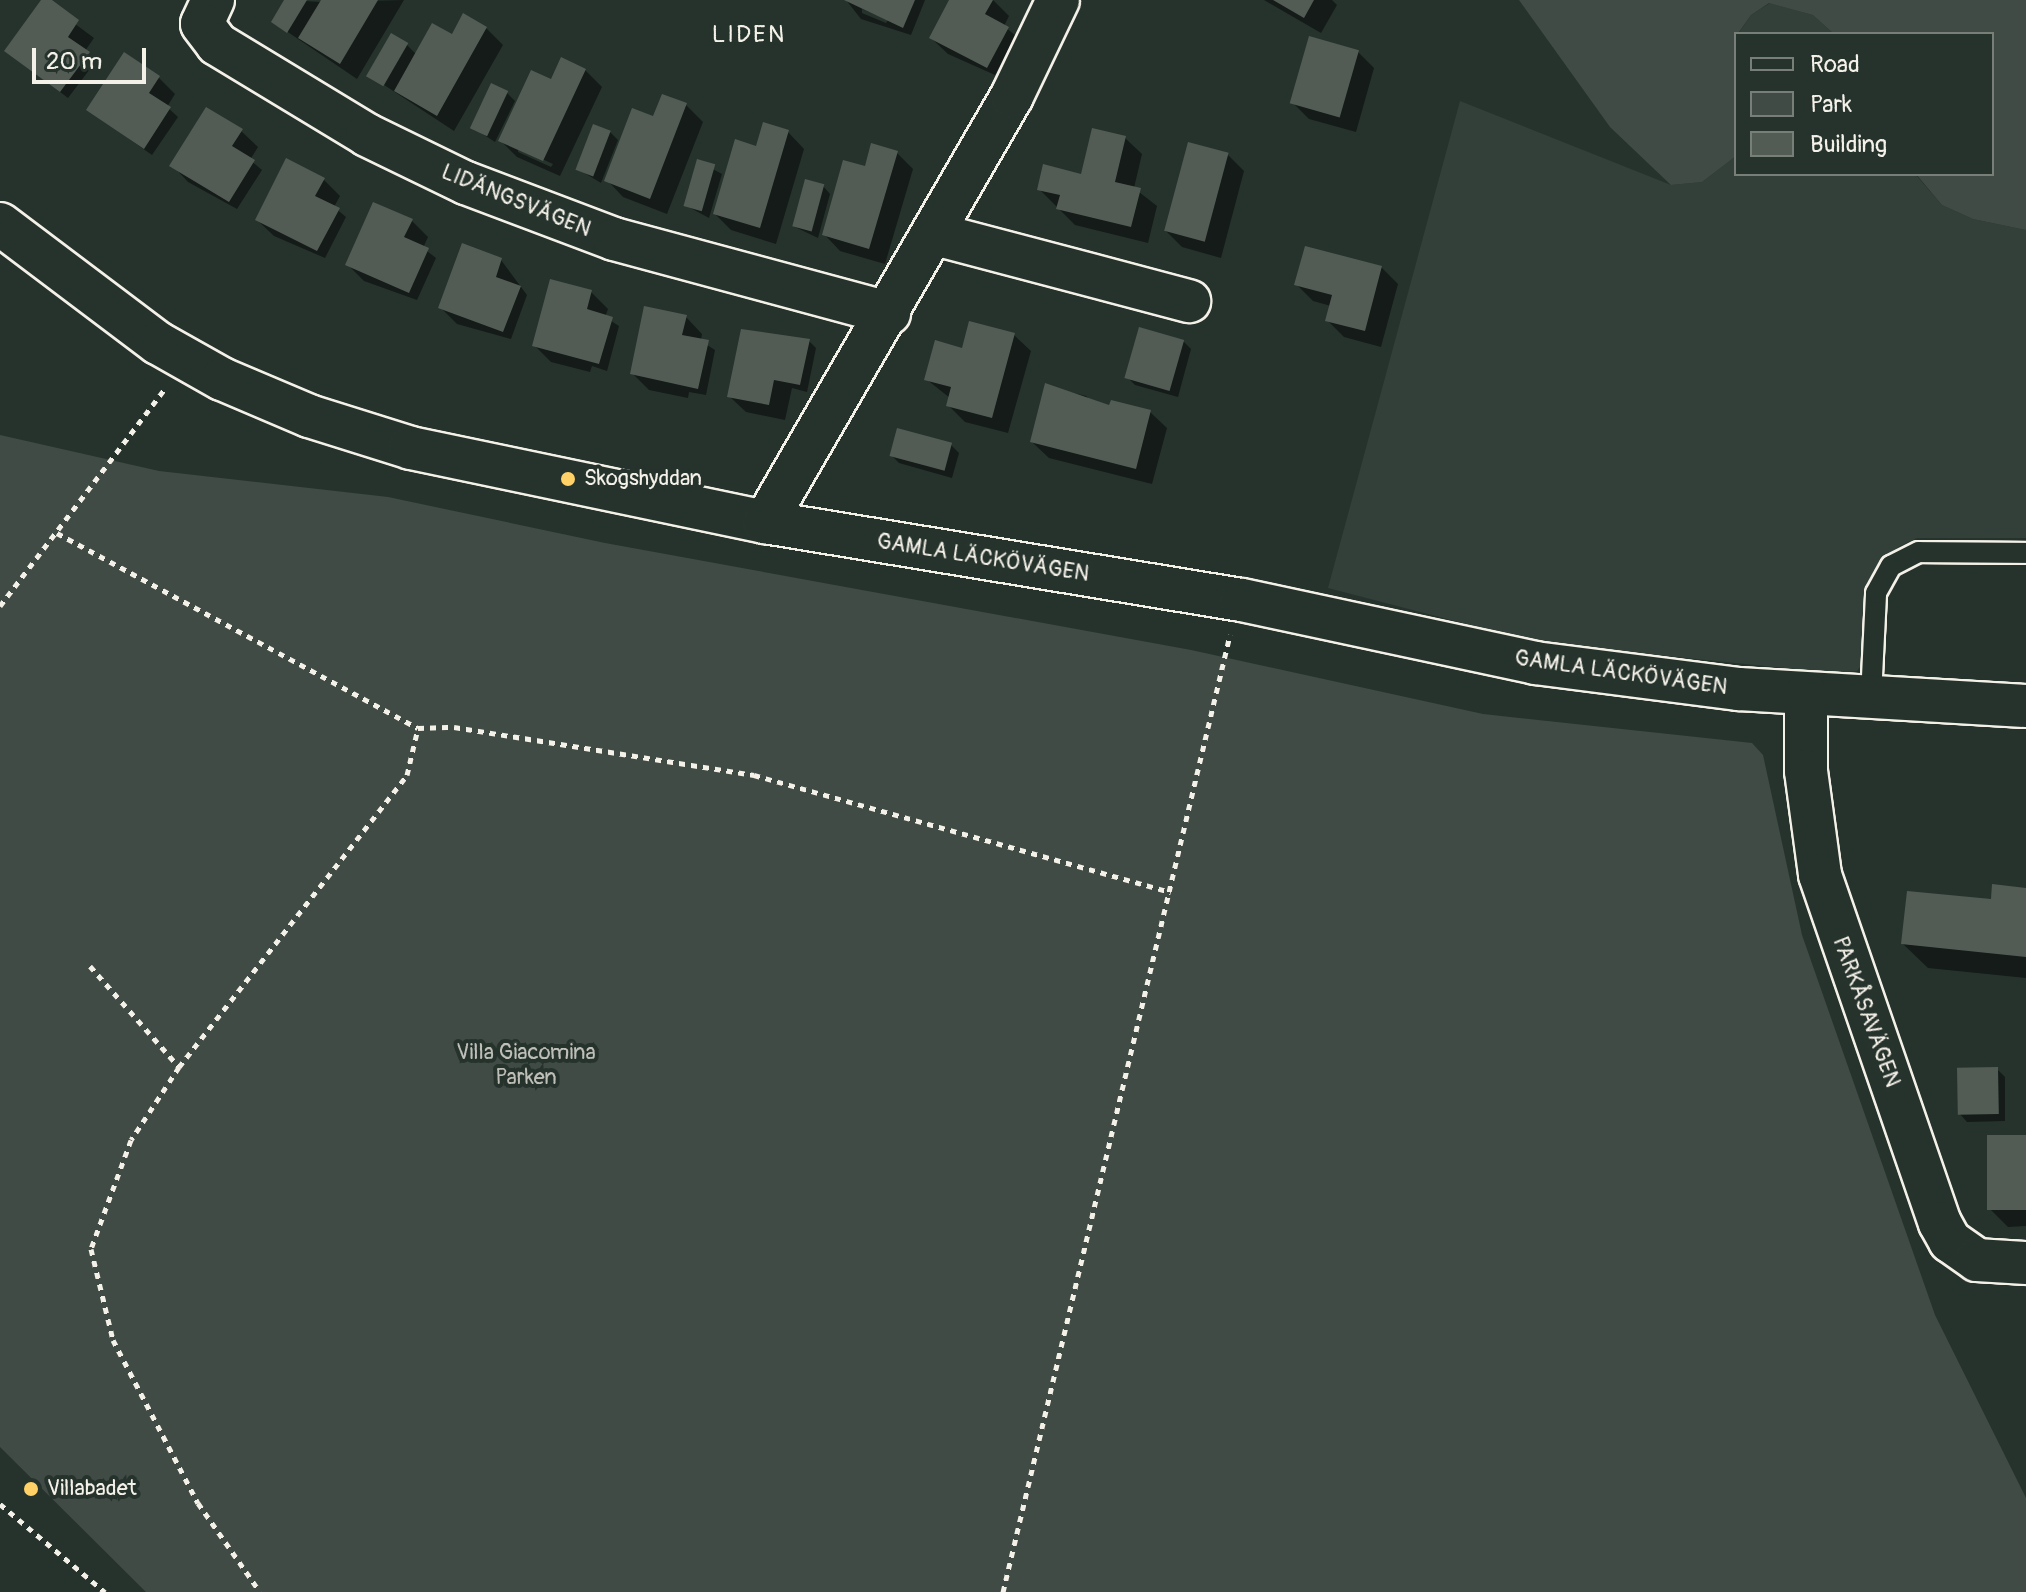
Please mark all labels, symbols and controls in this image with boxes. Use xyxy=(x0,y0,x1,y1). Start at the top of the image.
district label: LIDEN xyxy=(712,21,786,49)
scale bar xyxy=(36,32,150,82)
legend xyxy=(1734,32,1994,176)
text: 20 m xyxy=(46,47,102,76)
text: Road xyxy=(1810,50,1860,79)
text: Park xyxy=(1810,90,1852,119)
text: Building xyxy=(1810,130,1887,159)
street label: LIDÄNGSVÄGEN xyxy=(437,159,595,243)
place label: Skogshyddan xyxy=(584,466,702,492)
marker: Skogshyddan xyxy=(559,470,577,488)
street label: GAMLA LÄCKÖVÄGEN xyxy=(875,528,1091,588)
street label: GAMLA LÄCKÖVÄGEN xyxy=(1513,645,1729,701)
street label: PARKÅSAVÄGEN xyxy=(1827,933,1905,1091)
park label: Villa Giacomina Parken xyxy=(456,1039,596,1090)
place label: Villabadet xyxy=(47,1476,137,1502)
marker: Villabadet xyxy=(22,1480,40,1498)

